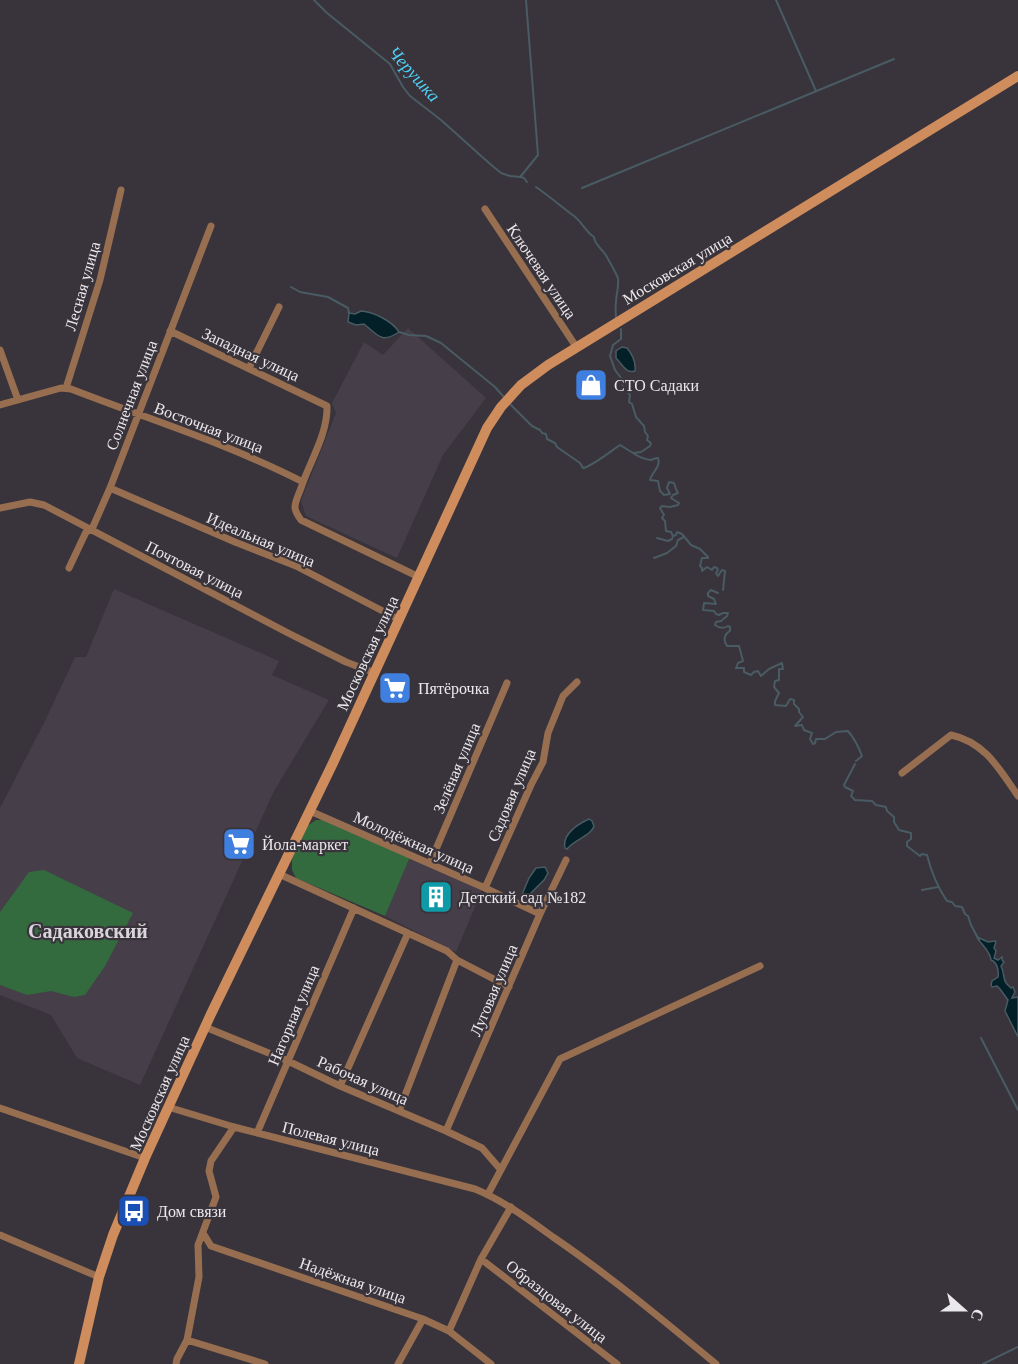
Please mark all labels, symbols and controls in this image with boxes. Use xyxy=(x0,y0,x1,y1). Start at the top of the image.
water label: Черушка xyxy=(384,42,444,106)
street label: Ключевая улица xyxy=(503,221,580,322)
street label: Московская улица xyxy=(620,229,735,309)
street label: Лесная улица xyxy=(62,240,104,333)
street label: Западная улица xyxy=(199,325,302,385)
street label: Солнечная улица xyxy=(103,338,161,453)
shop icon: СТО Садаки xyxy=(573,367,609,403)
place label: СТО Садаки xyxy=(614,377,700,395)
street label: Восточная улица xyxy=(152,399,266,457)
street label: Идеальная улица xyxy=(204,509,318,571)
street label: Почтовая улица xyxy=(143,538,246,602)
street label: Московская улица xyxy=(333,593,402,714)
supermarket icon: Пятёрочка xyxy=(377,670,413,706)
place label: Пятёрочка xyxy=(418,680,489,698)
street label: Зелёная улица xyxy=(430,720,484,816)
street label: Садовая улица xyxy=(484,746,540,845)
street label: Молодёжная улица xyxy=(351,808,477,878)
supermarket icon: Йола-маркет xyxy=(221,826,257,862)
place label: Йола-маркет xyxy=(262,835,348,854)
building icon: Детский сад №182 xyxy=(418,879,454,915)
place label: Детский сад №182 xyxy=(459,889,586,907)
district label: Садаковский xyxy=(28,920,148,942)
street label: Луговая улица xyxy=(467,942,521,1039)
street label: Нагорная улица xyxy=(265,962,323,1068)
street label: Московская улица xyxy=(126,1033,193,1154)
street label: Рабочая улица xyxy=(314,1053,411,1109)
street label: Полевая улица xyxy=(280,1118,381,1160)
bus stop icon: Дом связи xyxy=(116,1193,152,1229)
place label: Дом связи xyxy=(157,1203,227,1221)
street label: Надёжная улица xyxy=(297,1254,408,1308)
street label: Образцовая улица xyxy=(502,1257,610,1347)
north arrow xyxy=(934,1280,994,1340)
text: С xyxy=(968,1307,988,1324)

